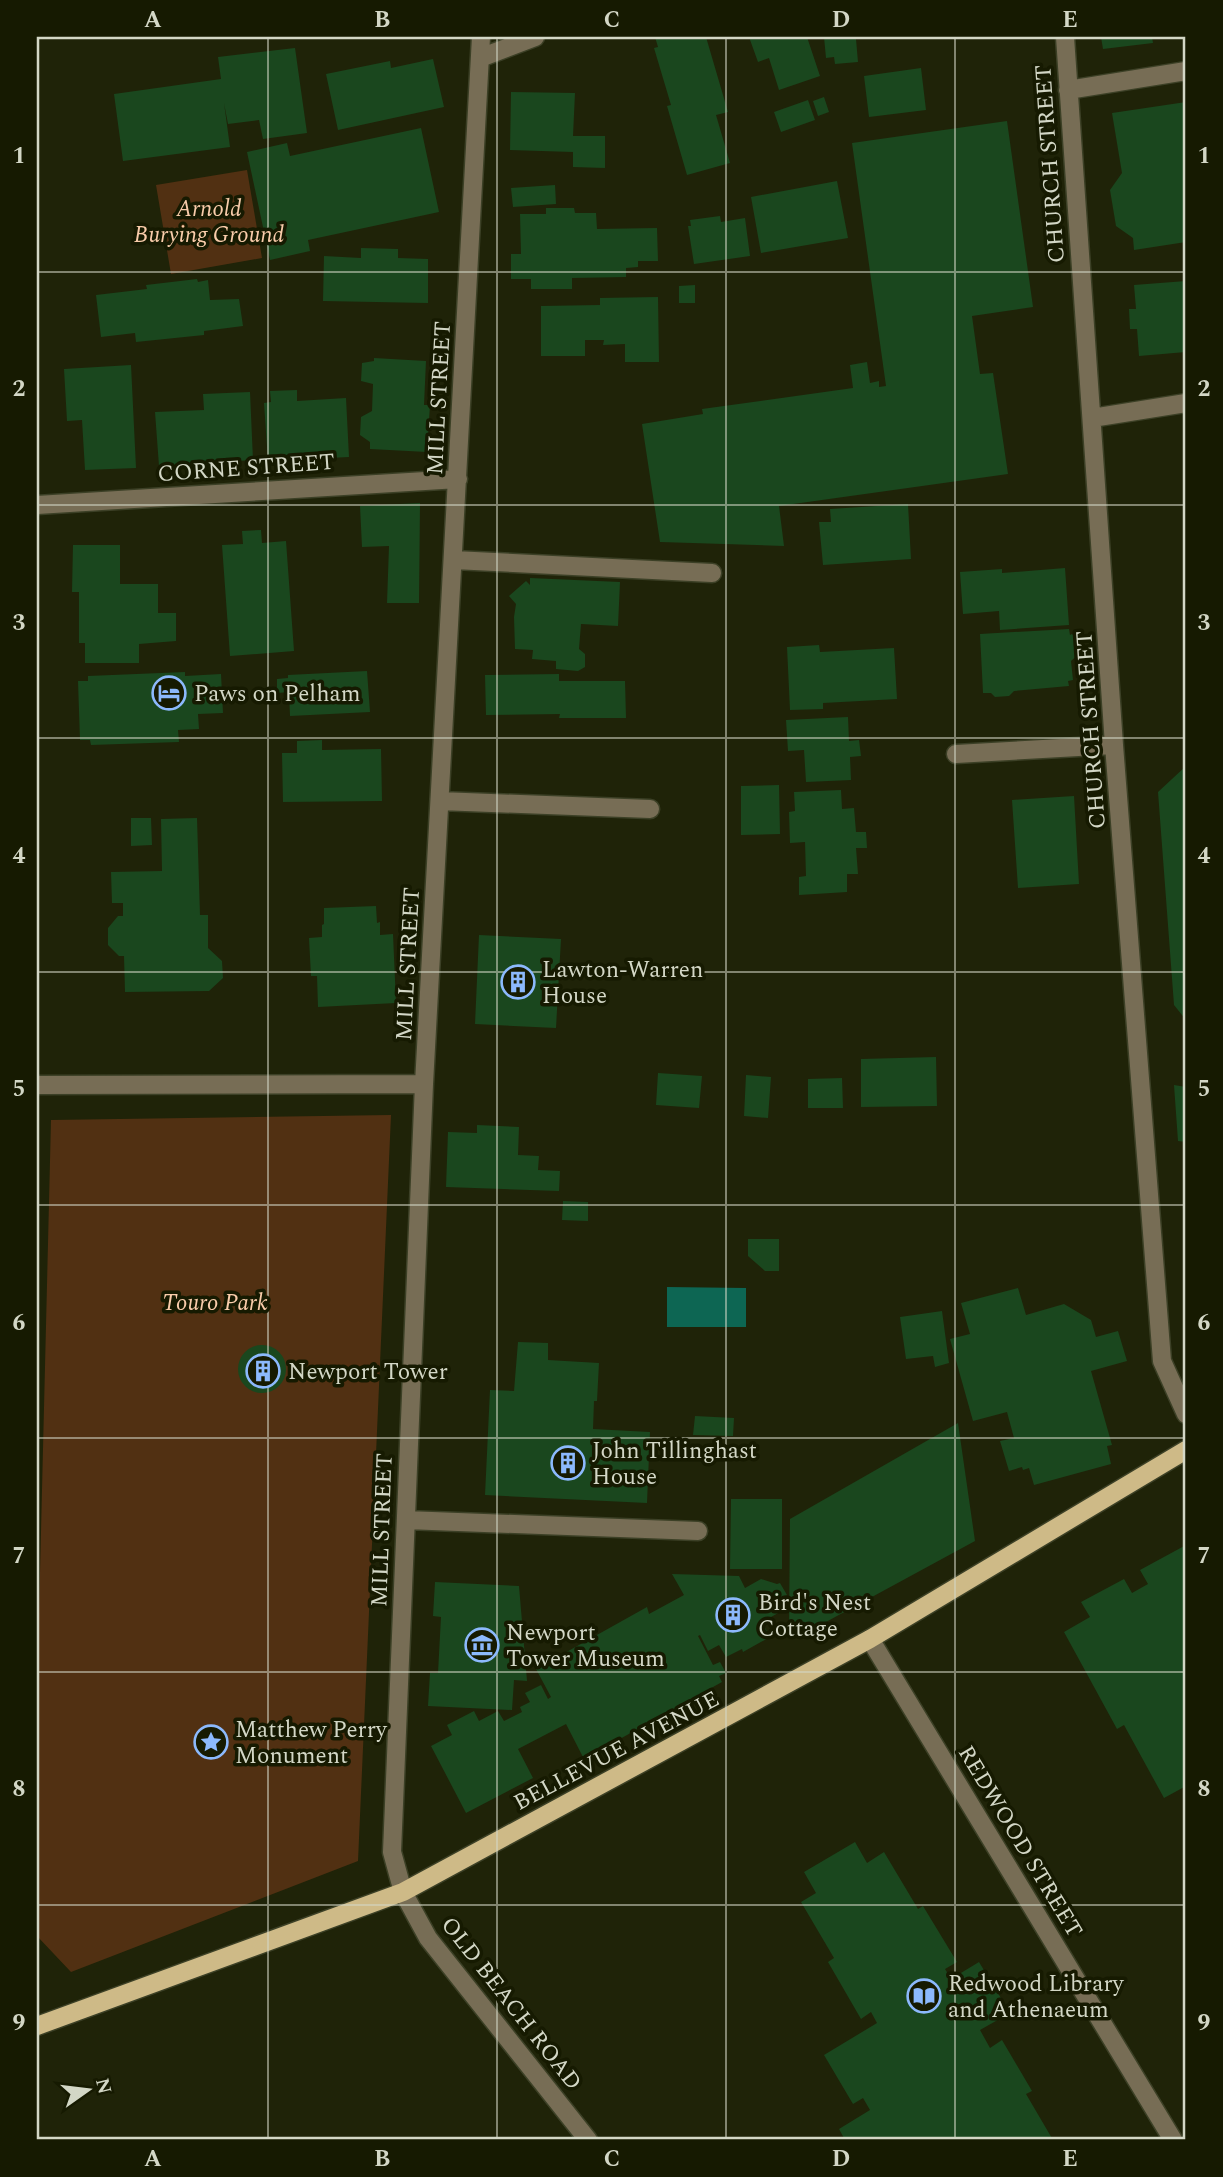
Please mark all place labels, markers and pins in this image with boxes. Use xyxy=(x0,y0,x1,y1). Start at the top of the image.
hotel icon: Paws on Pelham xyxy=(150,674,188,712)
place label: Paws on Pelham xyxy=(194,677,360,712)
place label: Lawton-Warren House xyxy=(542,953,703,1014)
building icon: Lawton-Warren House xyxy=(499,963,537,1001)
building icon: Newport Tower xyxy=(244,1352,282,1390)
place label: Newport Tower xyxy=(288,1355,448,1390)
place label: John Tillinghast House xyxy=(592,1434,757,1495)
building icon: John Tillinghast House xyxy=(549,1444,587,1482)
place label: Bird's Nest Cottage xyxy=(758,1586,871,1647)
building icon: Bird's Nest Cottage xyxy=(714,1596,752,1634)
place label: Newport Tower Museum xyxy=(506,1616,665,1677)
museum icon: Newport Tower Museum xyxy=(463,1626,501,1664)
place label: Matthew Perry Monument xyxy=(235,1713,388,1774)
place icon: Matthew Perry Monument xyxy=(192,1723,230,1761)
place label: Redwood Library and Athenaeum xyxy=(948,1967,1125,2028)
library icon: Redwood Library and Athenaeum xyxy=(905,1977,943,2015)

